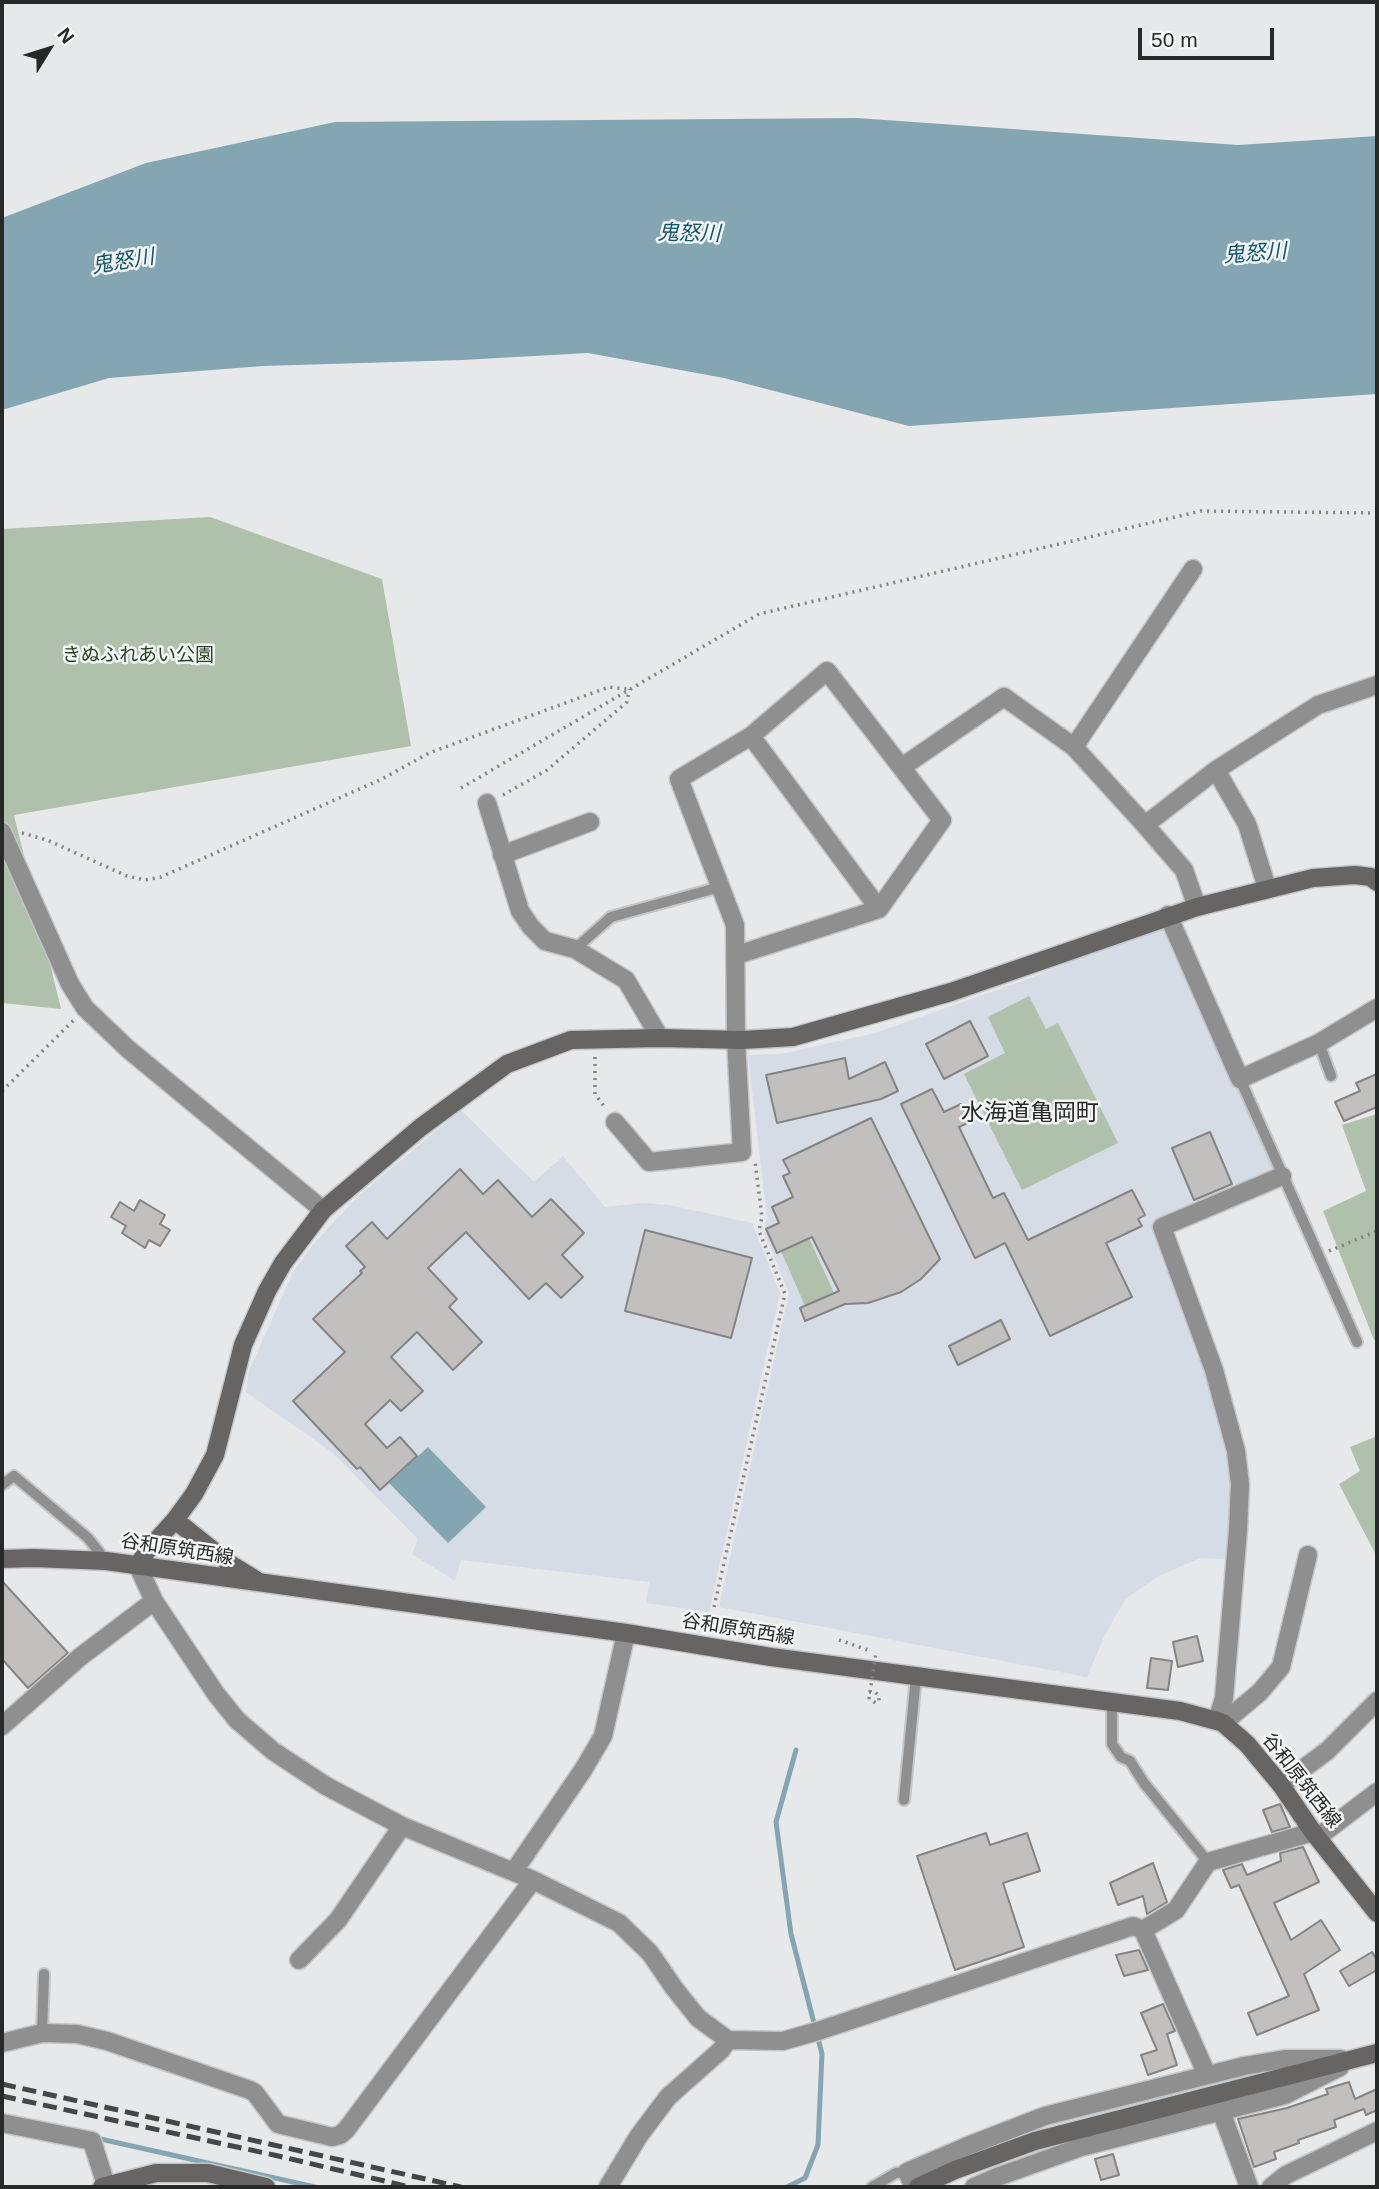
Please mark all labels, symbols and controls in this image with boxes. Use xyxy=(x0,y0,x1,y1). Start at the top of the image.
north arrow xyxy=(14,14,84,84)
scale bar xyxy=(1141,14,1278,58)
text: N xyxy=(53,24,78,48)
text: 50 m xyxy=(1151,28,1198,51)
water label: 鬼怒川 xyxy=(657,221,721,247)
water label: 鬼怒川 xyxy=(1223,239,1287,269)
water label: 鬼怒川 xyxy=(90,245,156,279)
park label: きぬふれあい公園 xyxy=(62,645,214,667)
district label: 水海道亀岡町 xyxy=(961,1100,1099,1128)
street label: 谷和原筑西線 xyxy=(119,1530,235,1570)
street label: 谷和原筑西線 xyxy=(680,1610,796,1650)
street label: 谷和原筑西線 xyxy=(1257,1729,1345,1833)

